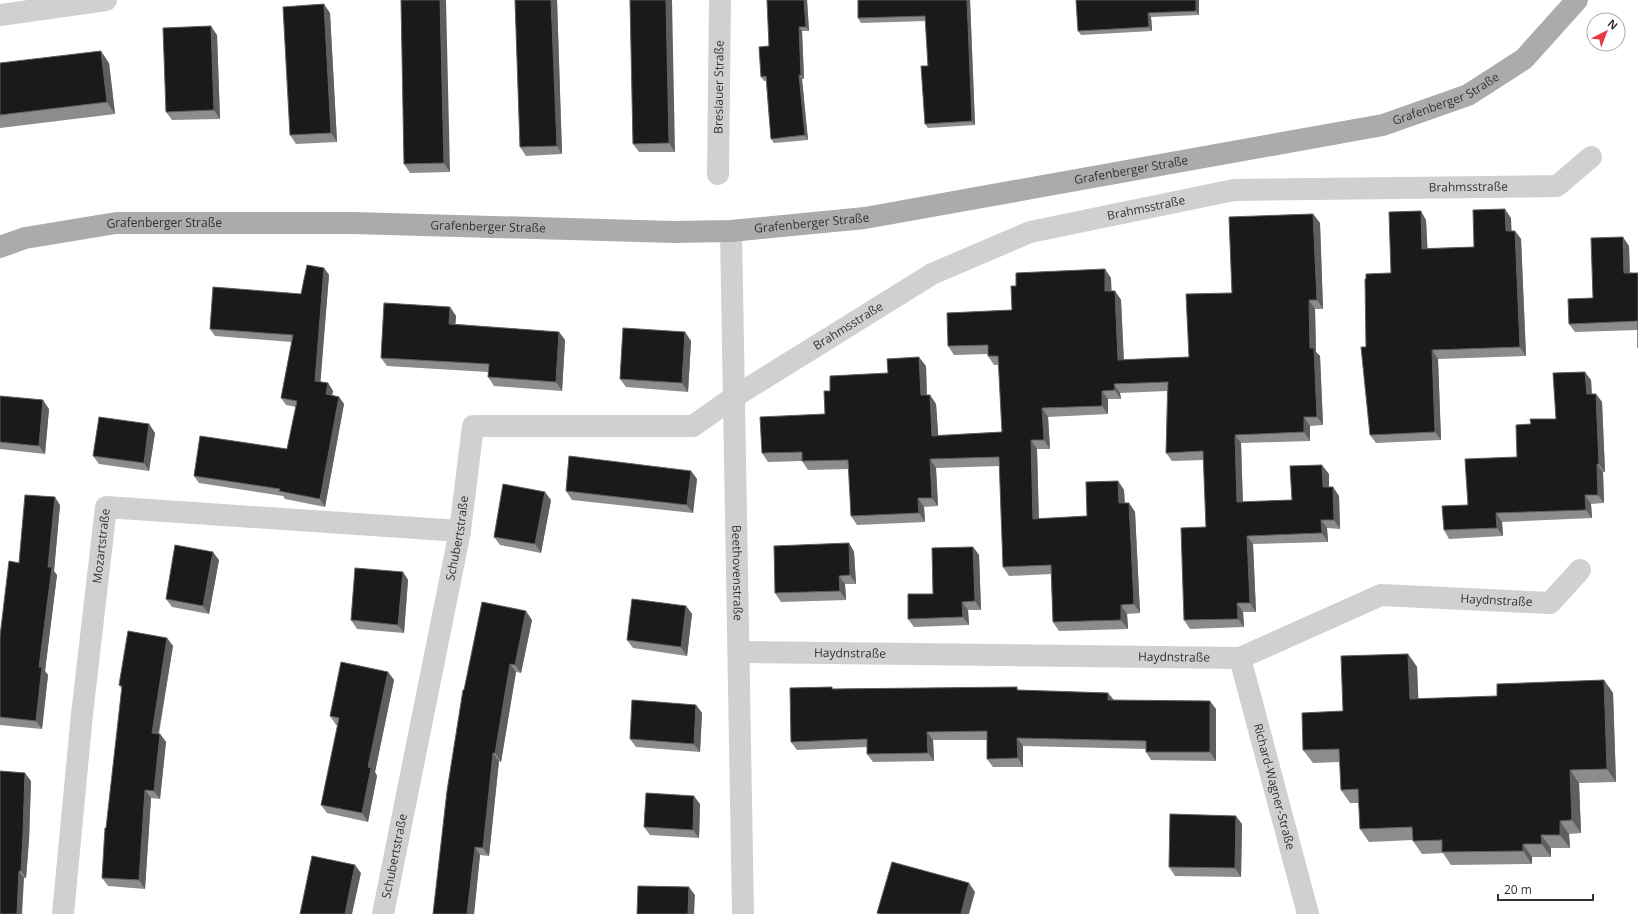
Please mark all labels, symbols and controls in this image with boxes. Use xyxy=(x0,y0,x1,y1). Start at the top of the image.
north arrow xyxy=(1586,12,1626,52)
text: N xyxy=(1605,16,1621,33)
street label: Breslauer Straße xyxy=(709,40,728,134)
street label: Grafenberger Straße xyxy=(1390,68,1503,129)
street label: Grafenberger Straße xyxy=(1073,151,1190,188)
street label: Brahmsstraße xyxy=(1429,178,1508,196)
street label: Brahmsstraße xyxy=(1105,191,1187,224)
street label: Grafenberger Straße xyxy=(753,208,871,237)
street label: Grafenberger Straße xyxy=(105,214,222,232)
street label: Grafenberger Straße xyxy=(430,216,546,236)
street label: Brahmsstraße xyxy=(810,297,886,354)
street label: Schubertstraße xyxy=(441,494,472,582)
street label: Mozartstraße xyxy=(88,507,114,584)
street label: Beethovenstraße xyxy=(728,525,747,621)
street label: Haydnstraße xyxy=(1460,590,1533,610)
street label: Haydnstraße xyxy=(814,644,886,662)
street label: Haydnstraße xyxy=(1138,648,1210,666)
street label: Richard-Wagner-Straße xyxy=(1250,721,1300,852)
street label: Schubertstraße xyxy=(377,812,411,900)
scale bar xyxy=(1498,876,1593,902)
text: 20 m xyxy=(1504,881,1532,898)

